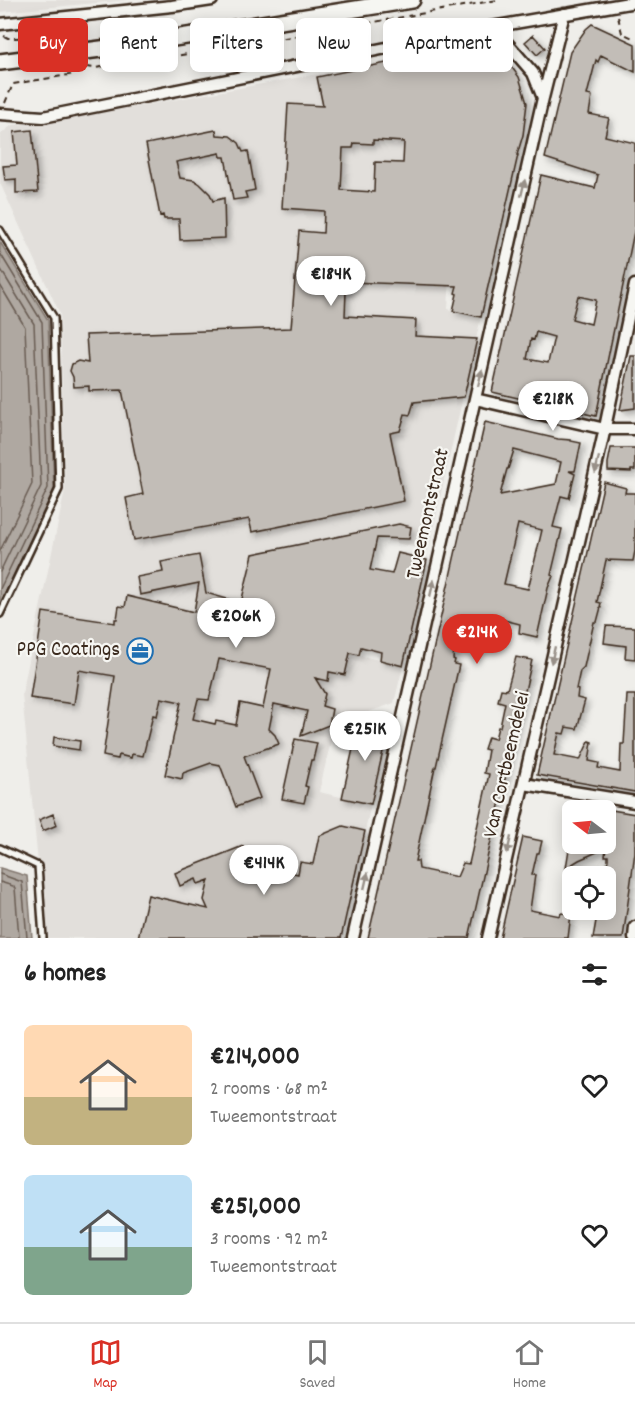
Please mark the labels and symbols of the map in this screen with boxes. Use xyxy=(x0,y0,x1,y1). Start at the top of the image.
one-way arrow xyxy=(519,178,528,197)
pin: €184K xyxy=(289,256,373,307)
one-way arrow xyxy=(476,368,485,387)
pin: €218K xyxy=(511,381,595,432)
street label: Tweemontstraat xyxy=(399,445,459,582)
one-way arrow xyxy=(591,456,601,474)
one-way arrow xyxy=(428,579,438,598)
pin: €206K xyxy=(194,598,278,649)
pin: €214K xyxy=(435,614,519,665)
place label: PPG Coatings xyxy=(17,636,120,666)
office icon: PPG Coatings xyxy=(125,636,155,666)
one-way arrow xyxy=(548,646,558,664)
street label: Van Cortbeemdelei xyxy=(477,689,539,841)
pin: €251K xyxy=(323,711,407,762)
north arrow xyxy=(562,800,616,854)
one-way arrow xyxy=(504,836,514,854)
pin: €414K xyxy=(222,845,306,896)
one-way arrow xyxy=(362,871,371,890)

